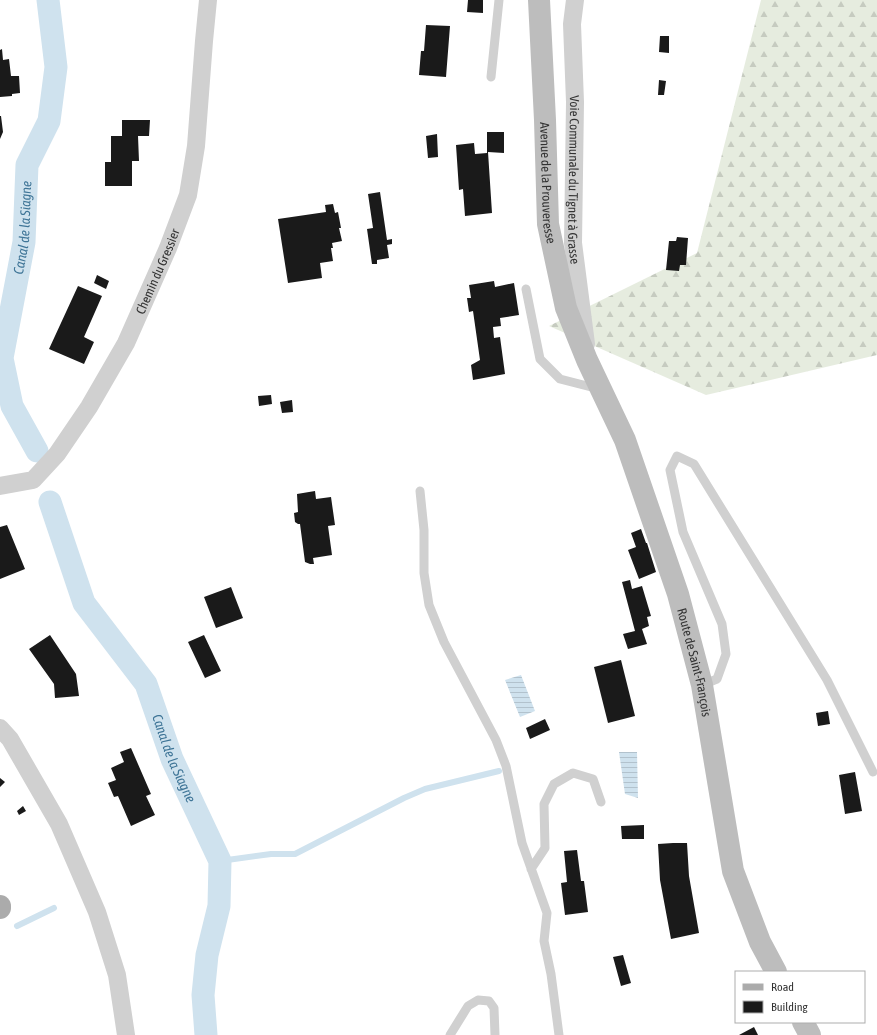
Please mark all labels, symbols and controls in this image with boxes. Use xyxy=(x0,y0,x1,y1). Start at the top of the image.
street label: Voie Communale du Tignet à Grasse xyxy=(565,95,583,265)
street label: Avenue de la Prouveresse xyxy=(538,122,559,245)
water label: Canal de la Siagne xyxy=(10,180,34,276)
street label: Chemin du Gressier xyxy=(132,226,182,316)
street label: Route de Saint-François xyxy=(674,606,715,718)
water label: Canal de la Siagne xyxy=(149,712,199,805)
legend xyxy=(735,971,865,1023)
text: Road xyxy=(771,980,794,994)
text: Building xyxy=(771,1000,809,1014)

